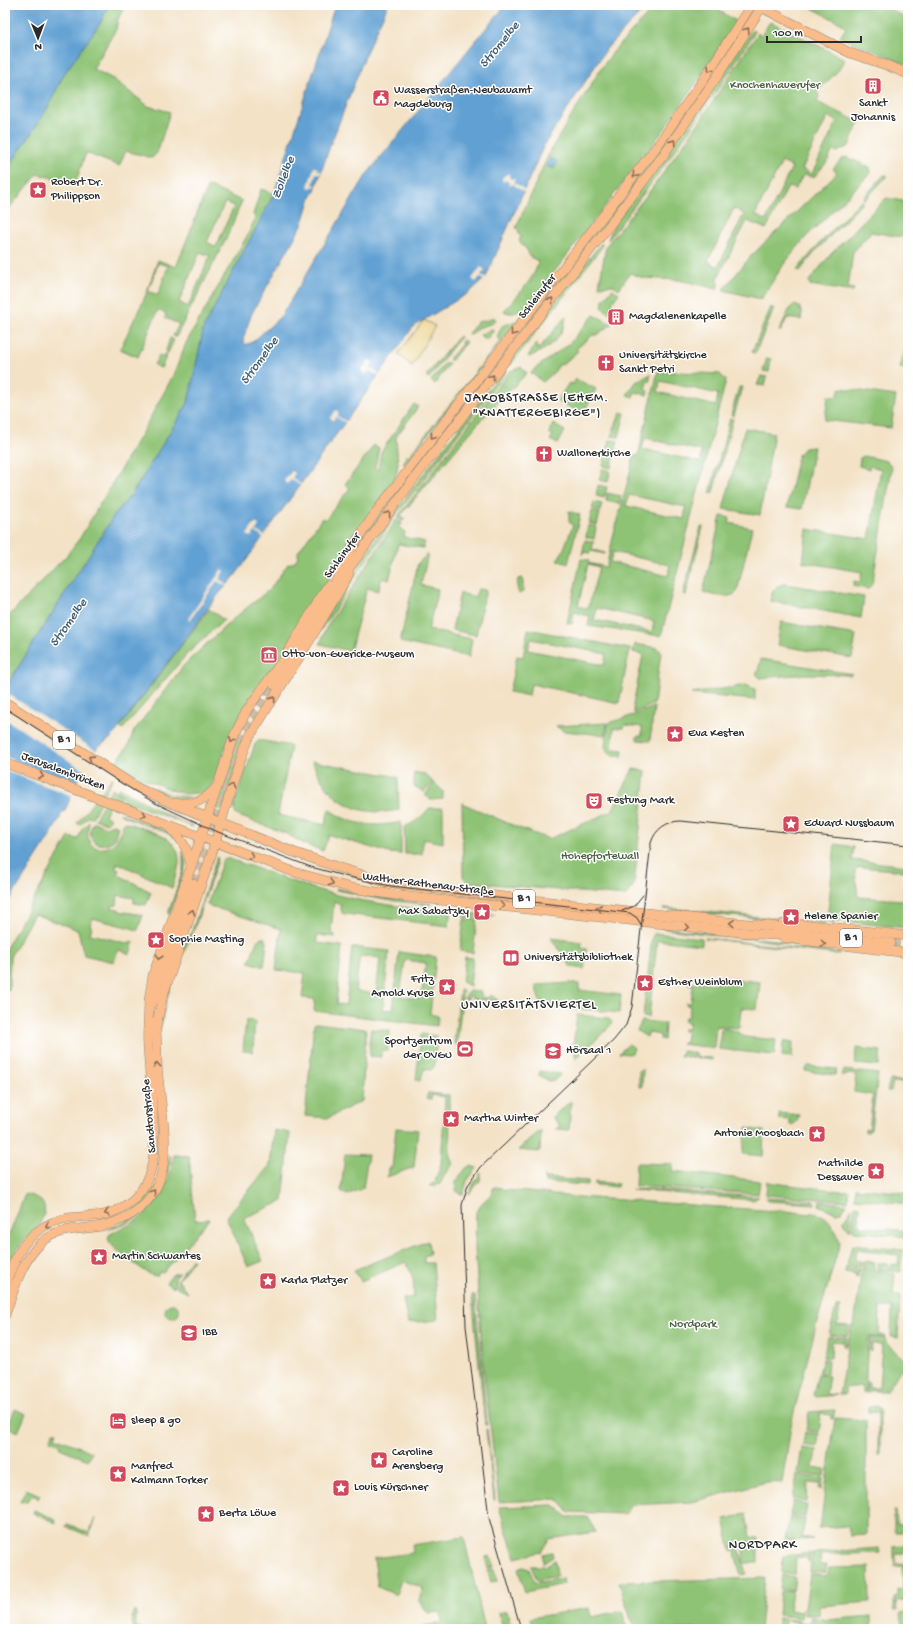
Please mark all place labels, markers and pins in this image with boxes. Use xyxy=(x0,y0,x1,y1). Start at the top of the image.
building icon: Sankt Johannis xyxy=(863,76,883,96)
place label: Wasserstraßen-Neubauamt Magdeburg xyxy=(394,84,533,112)
public building icon: Wasserstraßen-Neubauamt Magdeburg xyxy=(371,88,391,108)
place label: Sankt Johannis xyxy=(851,97,896,125)
place label: Robert Dr. Philippson xyxy=(50,176,104,204)
place icon: Robert Dr. Philippson xyxy=(28,180,48,200)
building icon: Magdalenenkapelle xyxy=(606,307,626,327)
place label: Magdalenenkapelle xyxy=(629,310,727,324)
place label: Universitätskirche Sankt Petri xyxy=(619,349,708,377)
church icon: Universitätskirche Sankt Petri xyxy=(596,353,616,373)
church icon: Wallonerkirche xyxy=(534,444,554,464)
place label: Wallonerkirche xyxy=(557,447,631,461)
museum icon: Otto-von-Guericke-Museum xyxy=(259,645,279,665)
place label: Otto-von-Guericke-Museum xyxy=(282,648,415,662)
place icon: Eva Kesten xyxy=(665,724,685,744)
place label: Eva Kesten xyxy=(688,727,745,741)
theatre icon: Festung Mark xyxy=(584,791,604,811)
place label: Festung Mark xyxy=(606,794,676,808)
place icon: Eduard Nussbaum xyxy=(781,814,801,834)
place label: Eduard Nussbaum xyxy=(804,817,895,831)
place icon: Max Sabatzky xyxy=(472,902,492,922)
place label: Max Sabatzky xyxy=(398,905,469,919)
place icon: Helene Spanier xyxy=(781,907,801,927)
place label: Helene Spanier xyxy=(804,910,879,924)
place icon: Sophie Masting xyxy=(146,930,166,950)
place label: Sophie Masting xyxy=(169,933,244,947)
library icon: Universitätsbibliothek xyxy=(501,948,521,968)
place label: Universitätsbibliothek xyxy=(524,951,634,965)
place label: Fritz Arnold Kruse xyxy=(371,973,435,1001)
place icon: Esther Weinblum xyxy=(635,973,655,993)
place label: Esther Weinblum xyxy=(658,976,743,990)
place icon: Fritz Arnold Kruse xyxy=(437,977,457,997)
place label: Sportzentrum der OVGU xyxy=(385,1035,452,1063)
sports icon: Sportzentrum der OVGU xyxy=(455,1039,475,1059)
school or university icon: Hörsaal 1 xyxy=(543,1041,563,1061)
place label: Hörsaal 1 xyxy=(566,1044,612,1058)
place icon: Martha Winter xyxy=(441,1109,461,1129)
place label: Martha Winter xyxy=(464,1112,540,1126)
place icon: Antonie Moosbach xyxy=(807,1124,827,1144)
place label: Antonie Moosbach xyxy=(714,1127,805,1141)
place label: Mathilde Dessauer xyxy=(816,1157,865,1185)
place icon: Mathilde Dessauer xyxy=(866,1161,886,1181)
place icon: Martin Schwantes xyxy=(89,1247,109,1267)
place label: Martin Schwantes xyxy=(112,1250,201,1264)
place icon: Karla Platzer xyxy=(258,1271,278,1291)
place label: Karla Platzer xyxy=(281,1274,349,1288)
school or university icon: IBB xyxy=(179,1323,199,1343)
place label: IBB xyxy=(202,1326,218,1340)
hotel icon: sleep & go xyxy=(108,1411,128,1431)
place label: sleep & go xyxy=(131,1414,181,1428)
place label: Caroline Arensberg xyxy=(392,1446,443,1474)
place icon: Caroline Arensberg xyxy=(369,1450,389,1470)
place label: Manfred Kalmann Torker xyxy=(131,1460,209,1488)
place icon: Manfred Kalmann Torker xyxy=(108,1464,128,1484)
place icon: Louis Kürschner xyxy=(331,1478,351,1498)
place label: Louis Kürschner xyxy=(354,1481,429,1495)
place icon: Berta Löwe xyxy=(196,1504,216,1524)
place label: Berta Löwe xyxy=(218,1507,277,1521)

